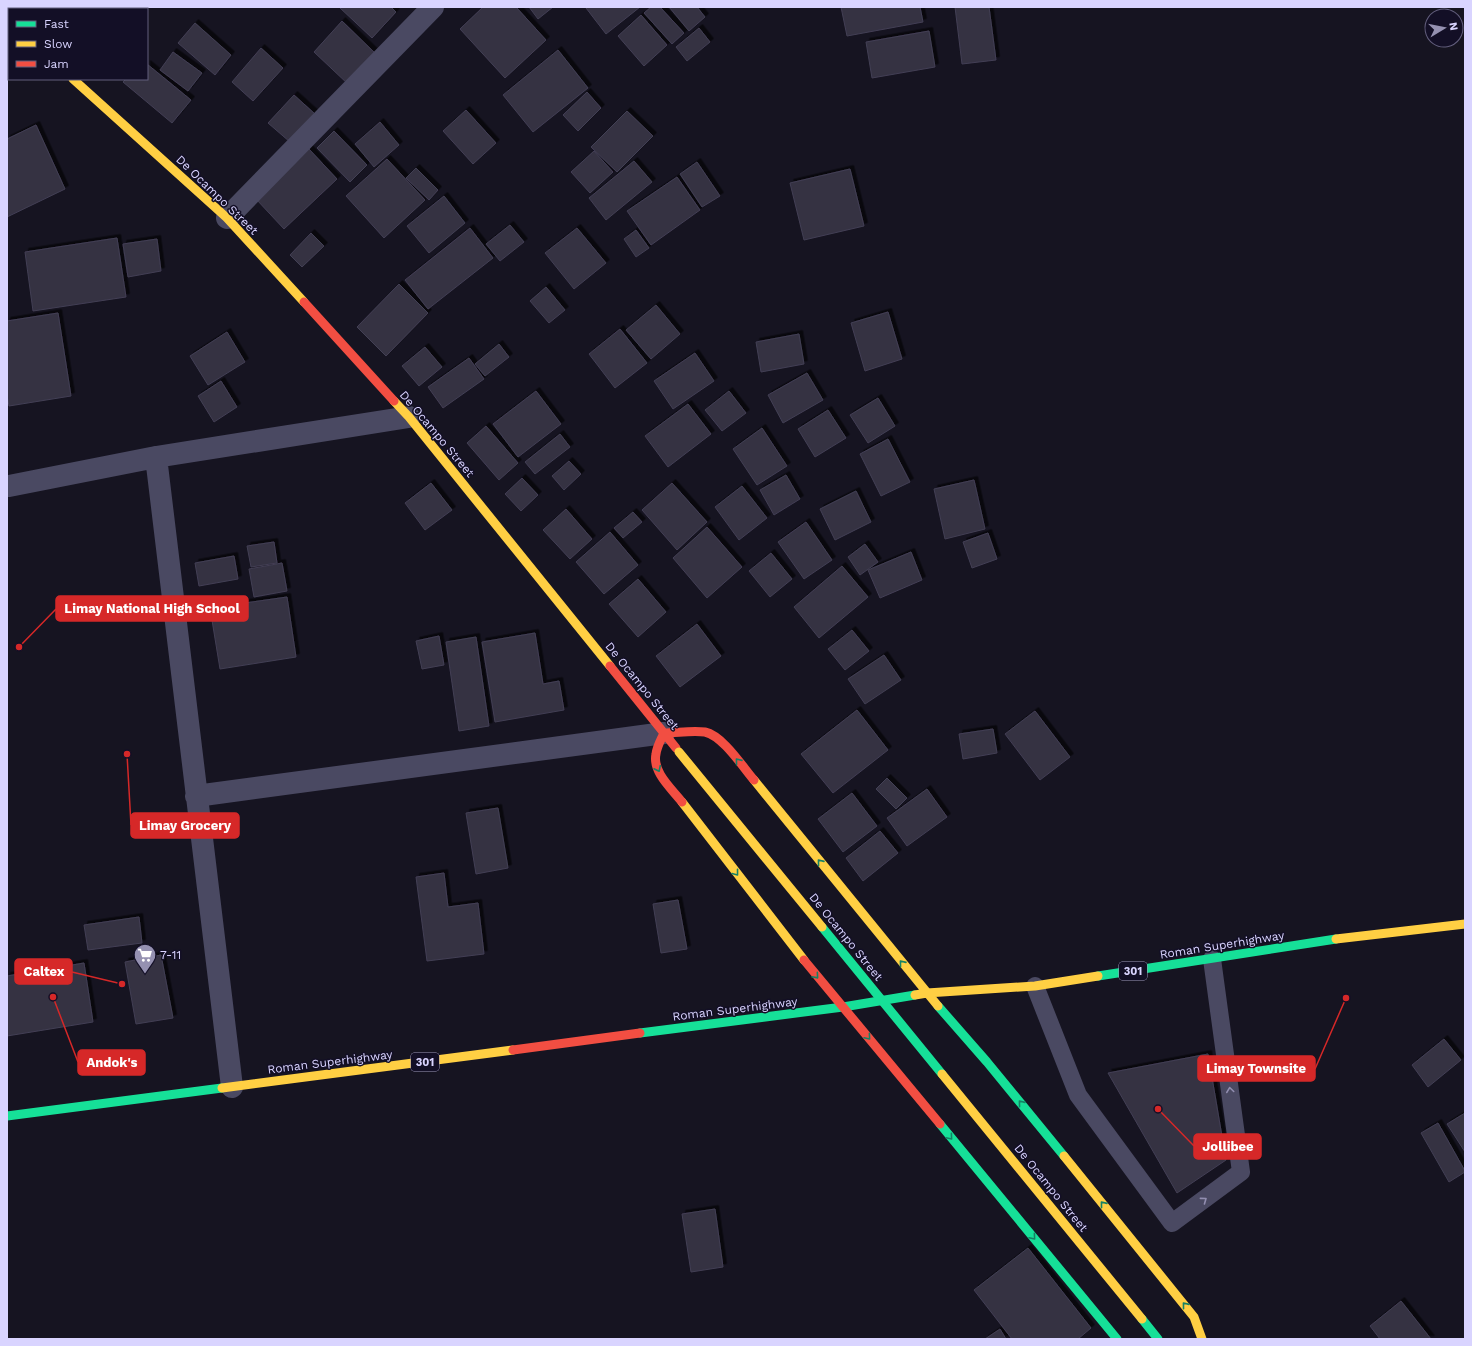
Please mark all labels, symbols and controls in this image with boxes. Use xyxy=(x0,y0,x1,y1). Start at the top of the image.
legend xyxy=(8,8,148,80)
north arrow xyxy=(1424,8,1464,48)
text: Fast xyxy=(44,17,69,31)
text: N xyxy=(1446,21,1460,31)
text: Slow xyxy=(44,37,72,51)
text: Jam xyxy=(44,57,69,71)
street label: De Ocampo Street xyxy=(173,152,261,238)
street label: De Ocampo Street xyxy=(397,388,477,480)
callout: Limay National High School xyxy=(56,596,248,621)
text: Limay National High School xyxy=(64,601,240,616)
street label: De Ocampo Street xyxy=(602,639,682,733)
one-way arrow xyxy=(736,758,743,766)
one-way arrow xyxy=(653,765,661,773)
callout: Limay Grocery xyxy=(131,813,239,838)
text: Limay Grocery xyxy=(139,818,232,833)
one-way arrow xyxy=(818,859,825,866)
one-way arrow xyxy=(731,869,739,876)
street label: De Ocampo Street xyxy=(806,890,886,984)
street label: Roman Superhighway xyxy=(1159,928,1286,962)
supermarket icon: 7-11 xyxy=(132,942,158,975)
place label: 7-11 xyxy=(160,948,181,962)
callout: Caltex xyxy=(15,959,72,984)
one-way arrow xyxy=(900,960,907,967)
road number: 301 xyxy=(1119,962,1147,980)
text: Caltex xyxy=(24,964,65,979)
one-way arrow xyxy=(811,971,818,978)
street label: Roman Superhighway xyxy=(672,994,799,1024)
one-way arrow xyxy=(863,1032,870,1039)
street label: Roman Superhighway xyxy=(267,1047,394,1077)
callout: Andok's xyxy=(78,1050,145,1075)
road number: 301 xyxy=(411,1053,439,1071)
text: Andok's xyxy=(87,1055,138,1070)
callout: Limay Townsite xyxy=(1198,1056,1315,1081)
text: Limay Townsite xyxy=(1206,1061,1307,1076)
one-way arrow xyxy=(1226,1087,1235,1093)
one-way arrow xyxy=(1018,1101,1025,1108)
one-way arrow xyxy=(946,1133,953,1140)
callout: Jollibee xyxy=(1194,1134,1261,1159)
text: Jollibee xyxy=(1202,1139,1254,1154)
street label: De Ocampo Street xyxy=(1011,1141,1091,1235)
one-way arrow xyxy=(1199,1198,1206,1205)
one-way arrow xyxy=(1100,1201,1107,1209)
one-way arrow xyxy=(1029,1233,1036,1240)
one-way arrow xyxy=(1182,1302,1189,1309)

